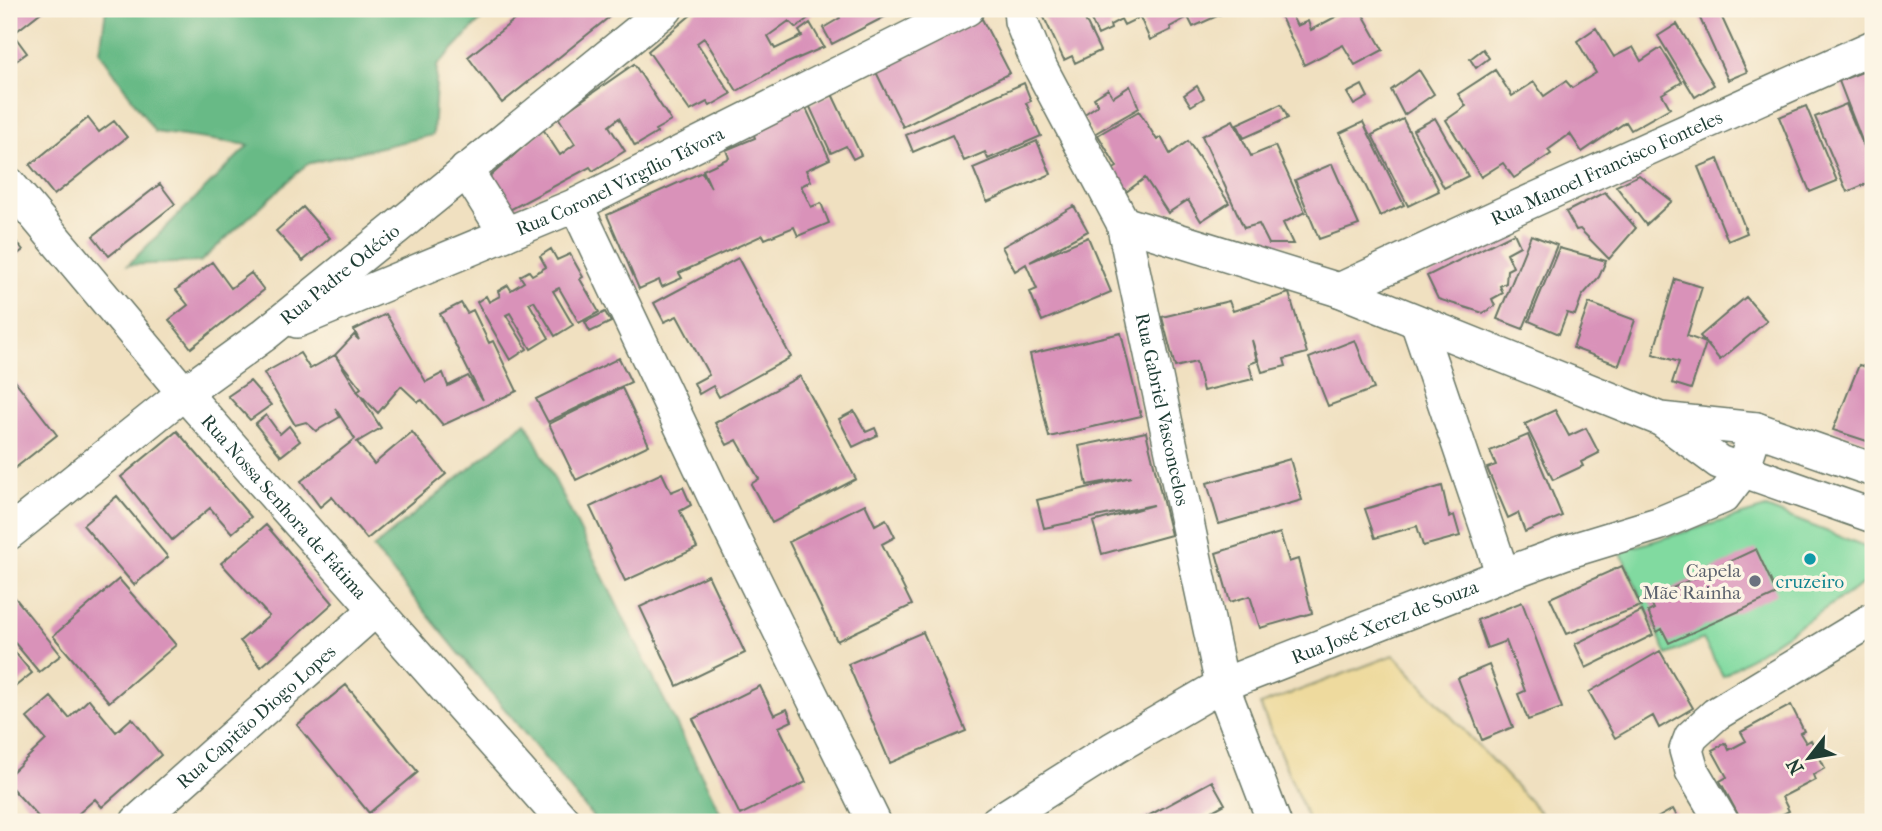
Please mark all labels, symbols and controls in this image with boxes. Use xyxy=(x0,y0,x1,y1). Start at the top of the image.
street label: Rua Manoel Francisco Fonteles xyxy=(1487,106,1726,230)
street label: Rua Coronel Virgílio Távora xyxy=(513,123,728,241)
street label: Rua Padre Odécio xyxy=(276,219,404,330)
street label: Rua Gabriel Vasconcelos xyxy=(1131,311,1193,508)
street label: Rua Nossa Senhora de Fátima xyxy=(196,410,371,604)
marker: cruzeiro xyxy=(1802,551,1818,567)
place label: Capela Mãe Rainha xyxy=(1642,560,1741,604)
place label: cruzeiro xyxy=(1776,571,1845,593)
marker: Capela Mãe Rainha xyxy=(1747,573,1763,589)
street label: Rua José Xerez de Souza xyxy=(1288,576,1482,669)
street label: Rua Capitão Diogo Lopes xyxy=(172,641,340,793)
north arrow xyxy=(1773,722,1843,792)
text: N xyxy=(1782,754,1808,778)

